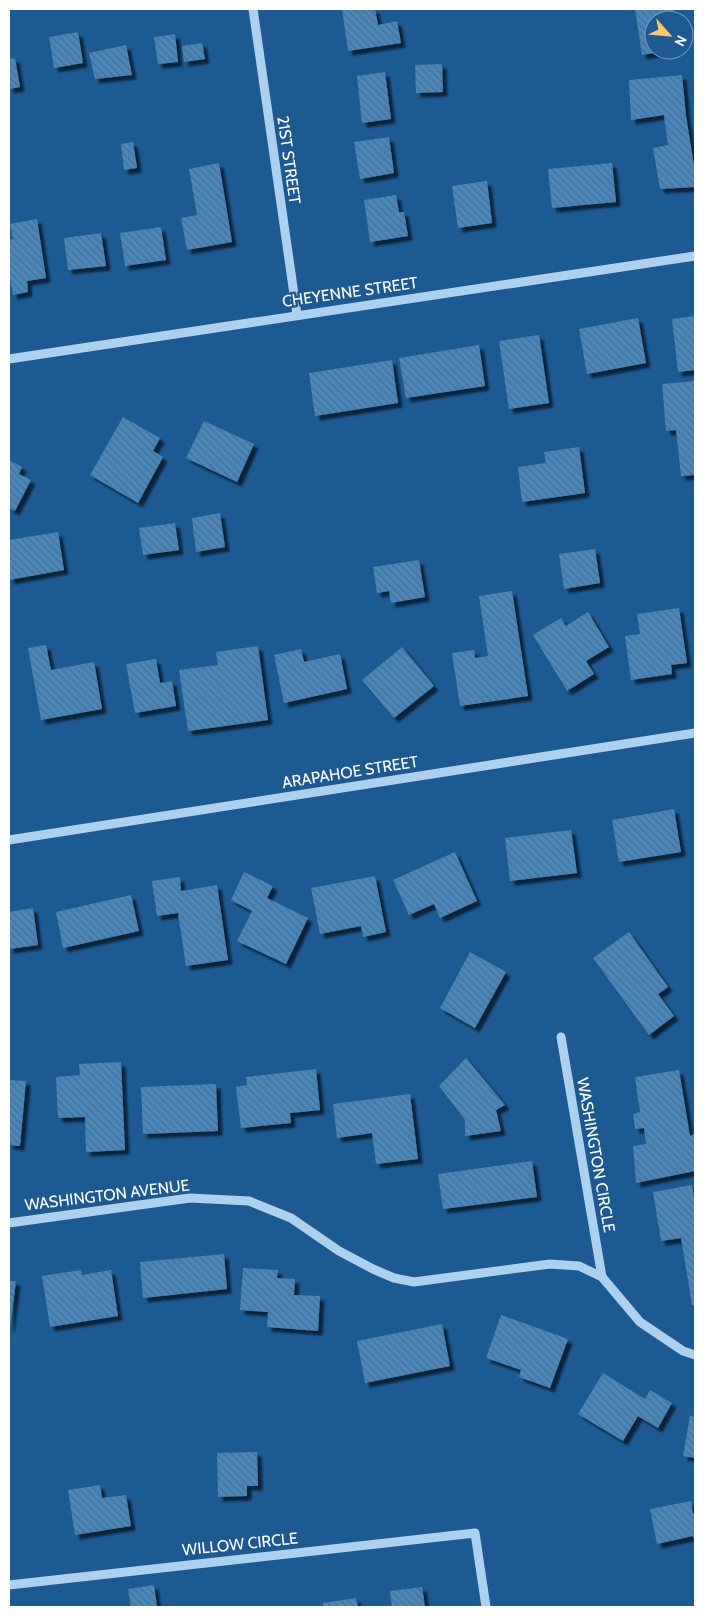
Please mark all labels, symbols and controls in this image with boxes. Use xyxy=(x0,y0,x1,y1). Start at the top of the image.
north arrow xyxy=(644,10,694,60)
text: N xyxy=(670,32,691,49)
street label: 21ST STREET xyxy=(273,115,305,206)
street label: CHEYENNE STREET xyxy=(281,273,419,311)
street label: ARAPAHOE STREET xyxy=(281,752,420,792)
street label: WASHINGTON CIRCLE xyxy=(573,1076,619,1234)
street label: WASHINGTON AVENUE xyxy=(24,1175,191,1215)
street label: WILLOW CIRCLE xyxy=(181,1528,299,1560)

